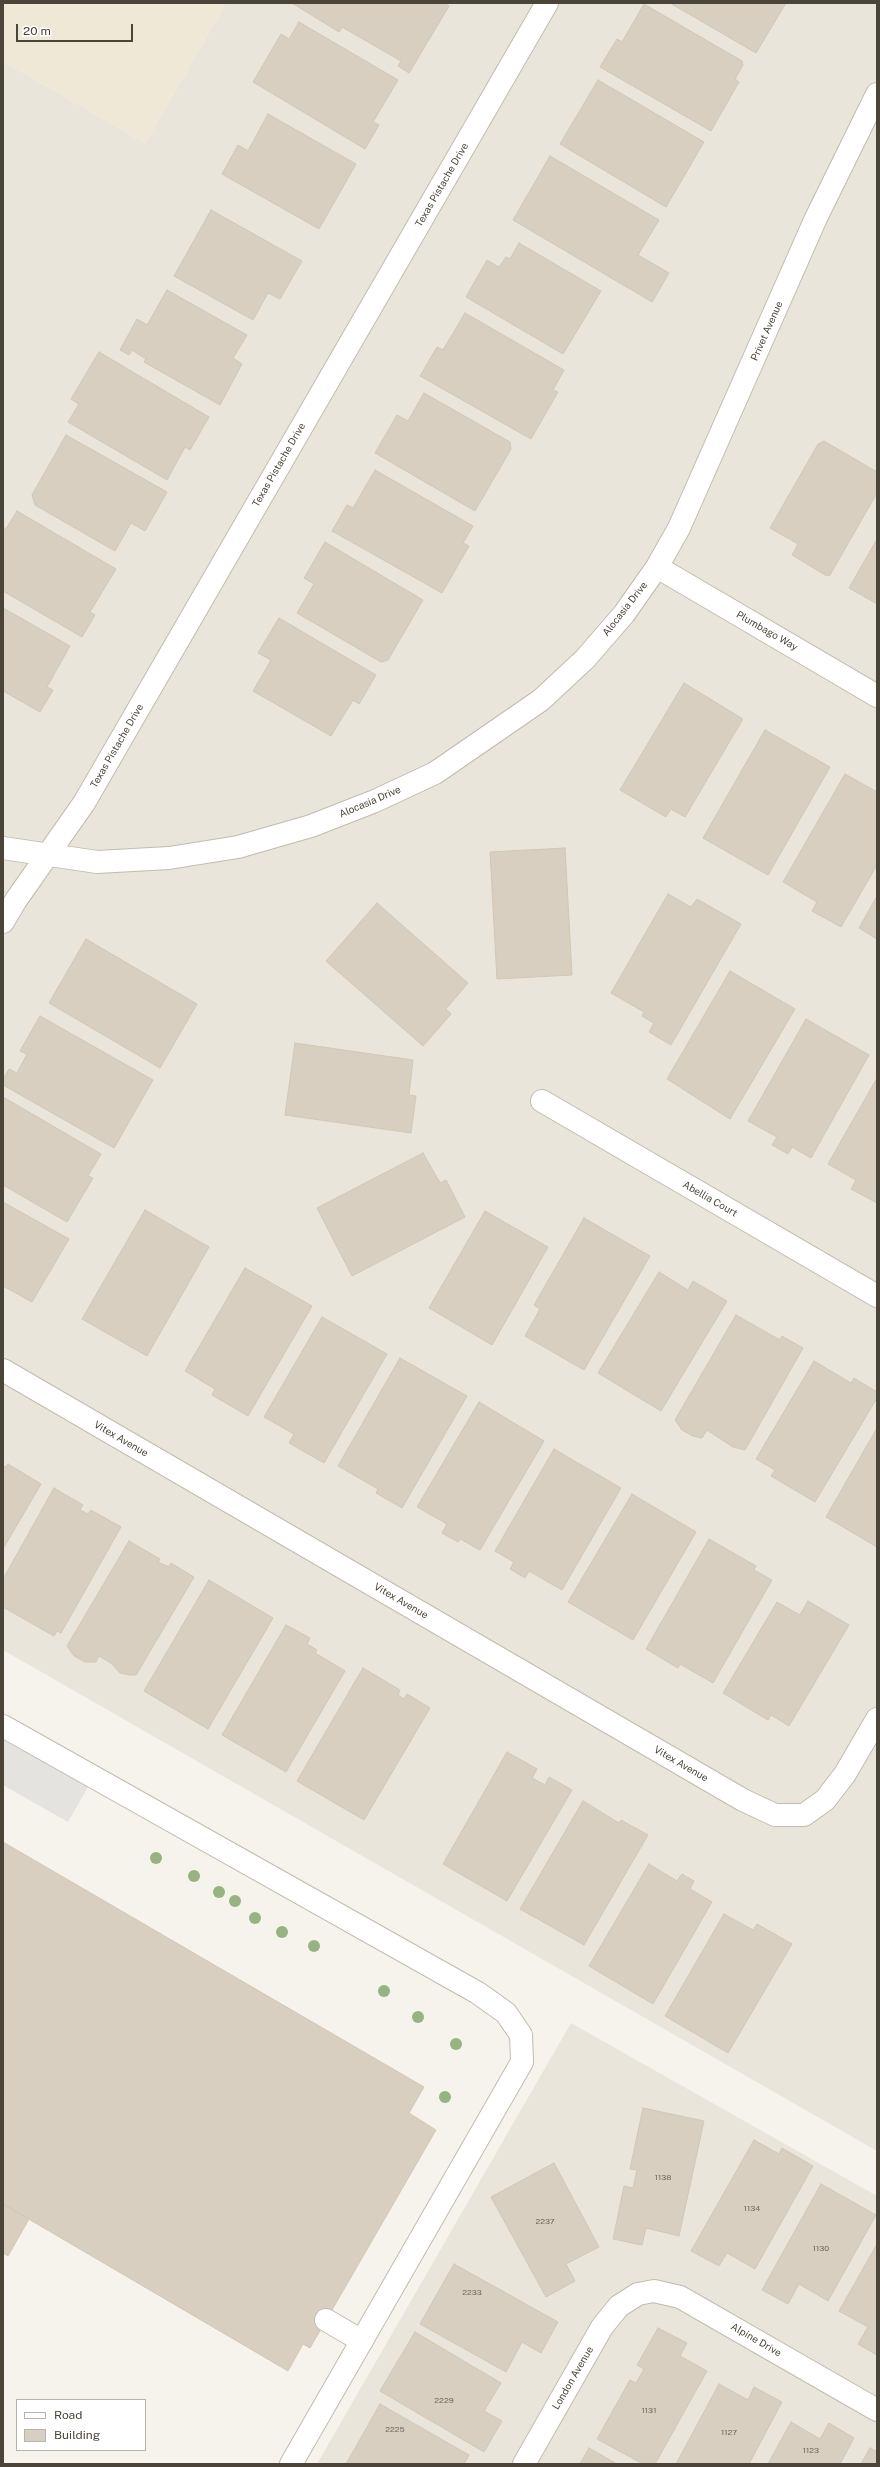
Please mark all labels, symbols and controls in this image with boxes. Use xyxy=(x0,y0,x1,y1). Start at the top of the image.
scale bar xyxy=(18,16,135,42)
text: 20 m xyxy=(23,24,51,38)
street label: Texas Pistache Drive xyxy=(413,141,471,229)
street label: Privet Avenue xyxy=(749,299,785,363)
street label: Texas Pistache Drive xyxy=(250,421,308,509)
street label: Alocasia Drive xyxy=(600,579,650,639)
street label: Plumbago Way xyxy=(734,609,800,653)
street label: Texas Pistache Drive xyxy=(88,702,146,790)
street label: Alocasia Drive xyxy=(337,784,403,820)
street label: Abellia Court xyxy=(681,1179,739,1219)
street label: Vitex Avenue xyxy=(92,1419,150,1459)
street label: Vitex Avenue xyxy=(372,1581,430,1621)
street label: Vitex Avenue xyxy=(652,1744,710,1784)
house number: 1138 xyxy=(655,2173,671,2183)
house number: 1134 xyxy=(744,2204,760,2214)
house number: 2237 xyxy=(535,2217,555,2227)
house number: 1130 xyxy=(813,2244,829,2254)
house number: 2233 xyxy=(462,2288,482,2298)
street label: Alpine Drive xyxy=(729,2321,783,2359)
street label: London Avenue xyxy=(550,2344,596,2412)
house number: 2229 xyxy=(434,2396,454,2406)
legend xyxy=(16,2399,146,2451)
house number: 1131 xyxy=(642,2406,656,2416)
text: Road xyxy=(54,2408,82,2422)
house number: 2225 xyxy=(385,2425,405,2435)
text: Building xyxy=(54,2428,100,2442)
house number: 1127 xyxy=(721,2428,737,2438)
house number: 1123 xyxy=(803,2446,819,2456)

